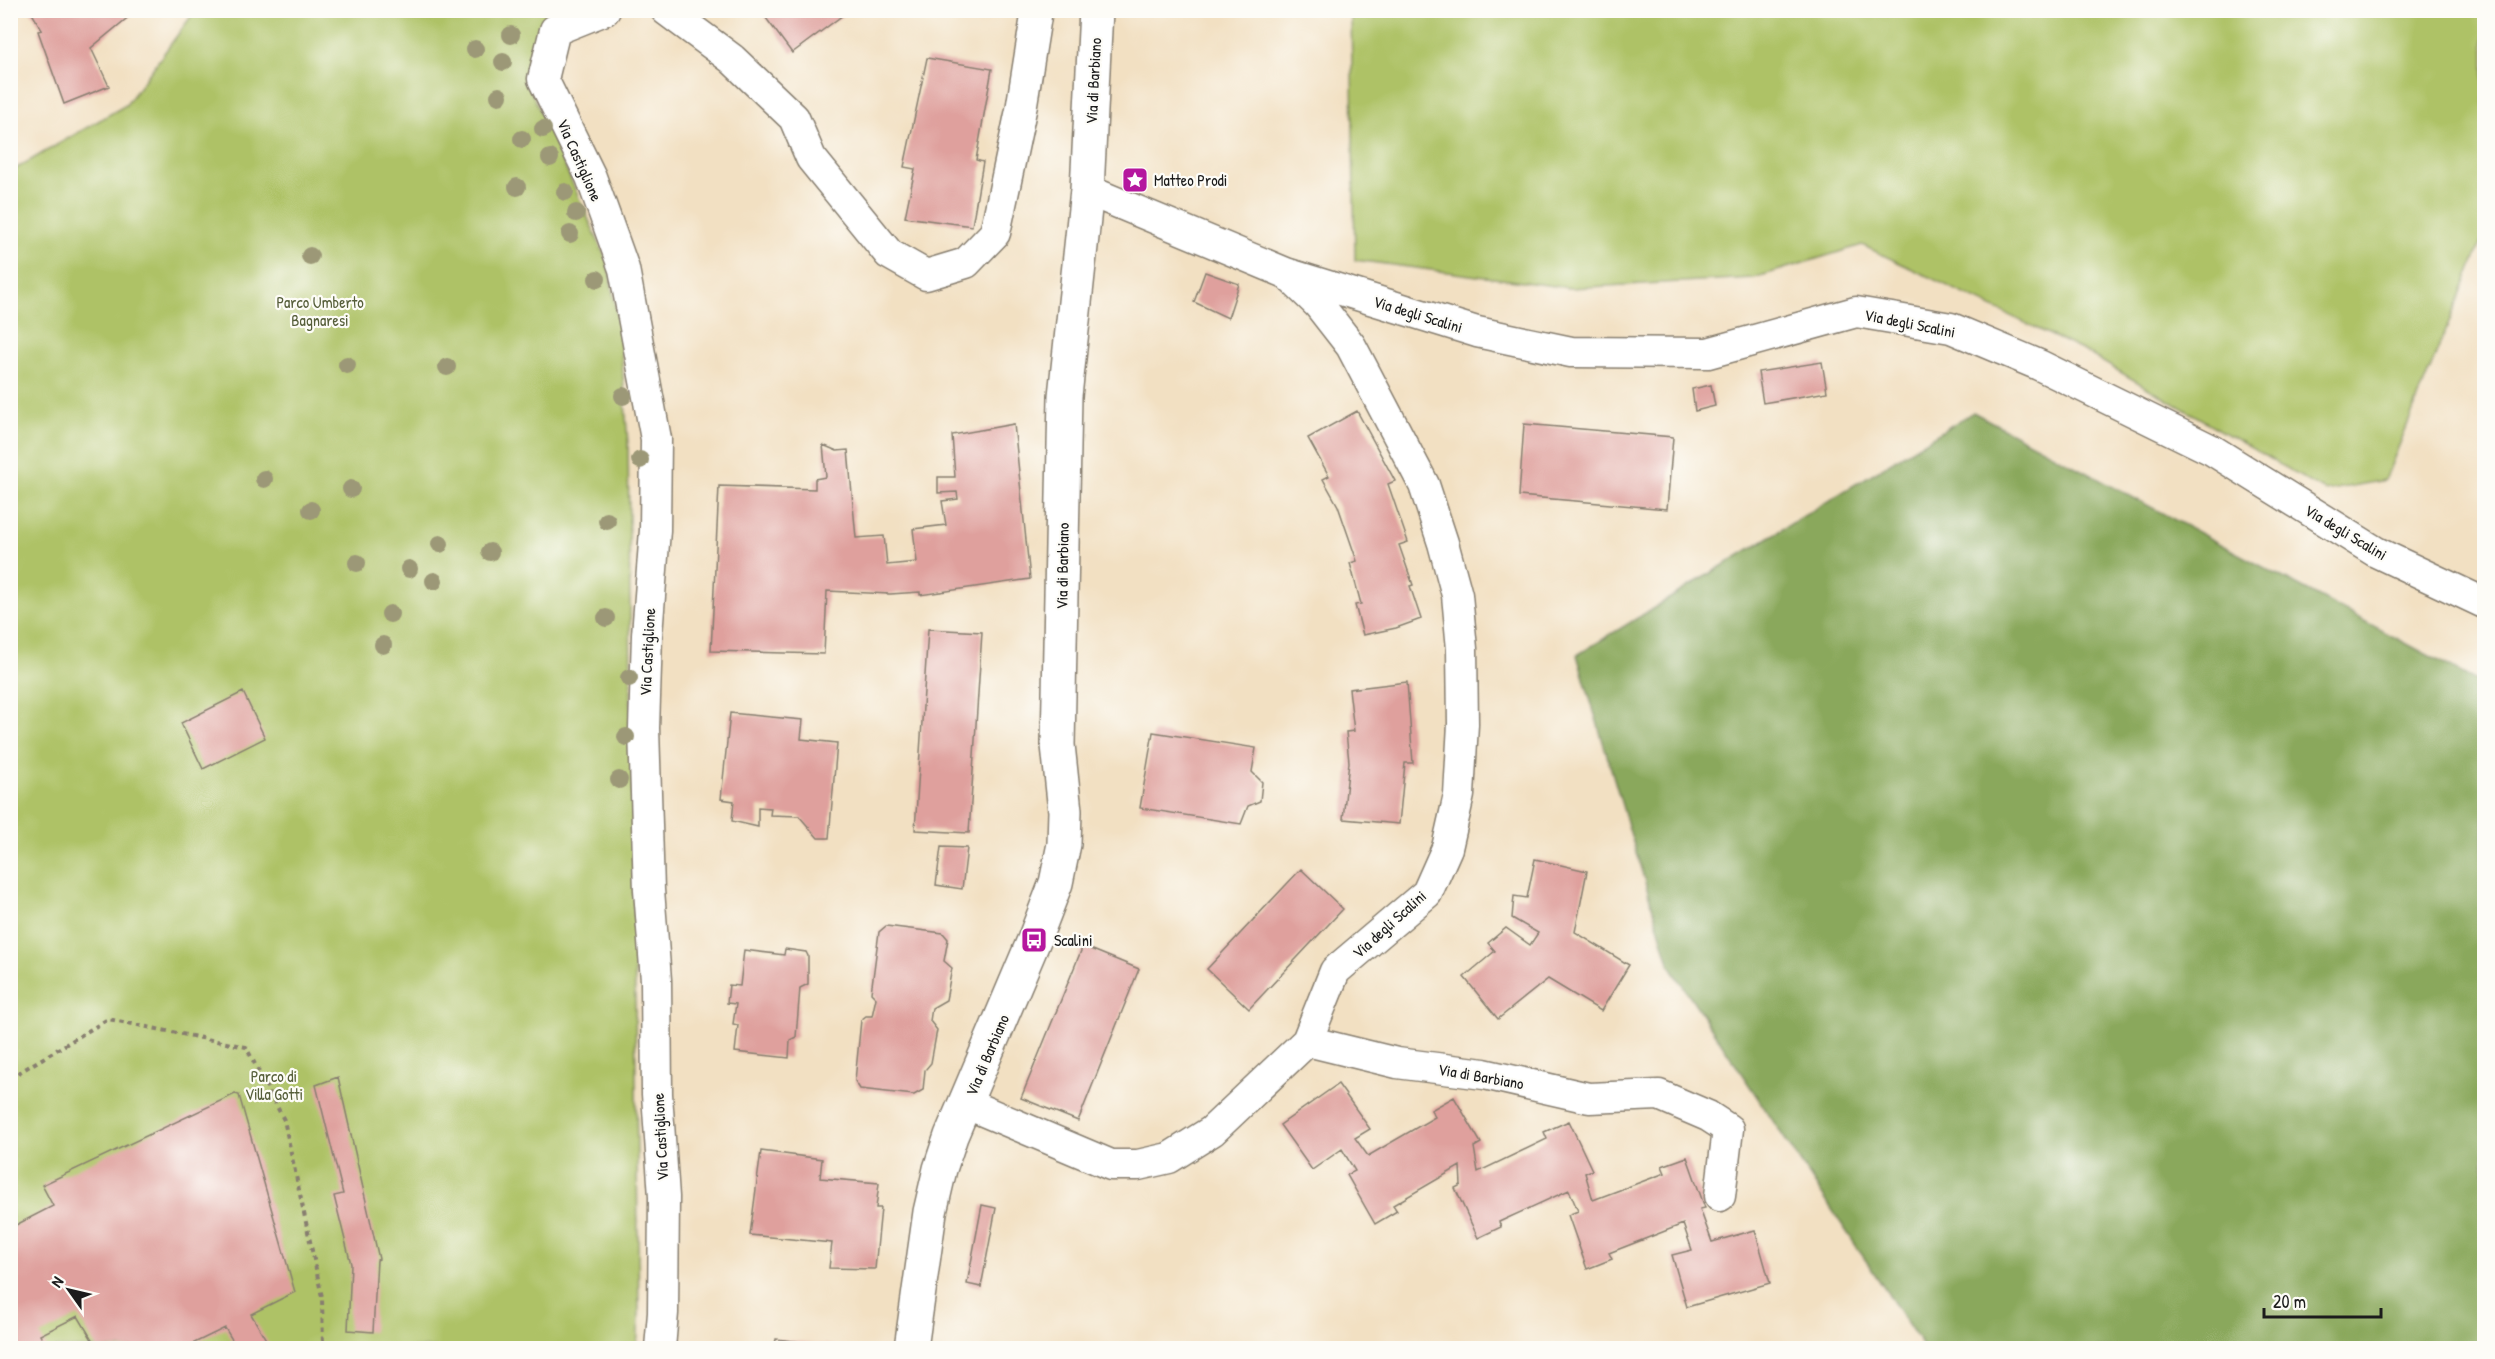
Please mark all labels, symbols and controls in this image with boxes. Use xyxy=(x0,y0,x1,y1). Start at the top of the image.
street label: Via di Barbiano xyxy=(1080,37,1106,125)
street label: Via Castiglione xyxy=(552,115,608,205)
place icon: Matteo Prodi xyxy=(1120,165,1150,195)
place label: Matteo Prodi xyxy=(1154,169,1227,191)
street label: Via degli Scalini xyxy=(1371,290,1465,338)
park label: Parco Umberto Bagnaresi xyxy=(276,291,364,331)
street label: Via degli Scalini xyxy=(1863,303,1957,343)
street label: Via degli Scalini xyxy=(2301,499,2391,565)
street label: Via di Barbiano xyxy=(1050,522,1074,610)
street label: Via Castiglione xyxy=(634,607,660,696)
street label: Via degli Scalini xyxy=(1347,885,1431,963)
bus stop icon: Scalini xyxy=(1019,925,1049,955)
place label: Scalini xyxy=(1054,929,1092,951)
street label: Via di Barbiano xyxy=(960,1010,1014,1099)
street label: Via di Barbiano xyxy=(1436,1058,1526,1094)
park label: Parco di Villa Gotti xyxy=(245,1065,303,1105)
street label: Via Castiglione xyxy=(647,1092,673,1181)
north arrow xyxy=(39,1260,99,1320)
text: N xyxy=(45,1272,68,1291)
scale bar xyxy=(2264,1281,2381,1319)
text: 20 m xyxy=(2273,1289,2306,1314)

